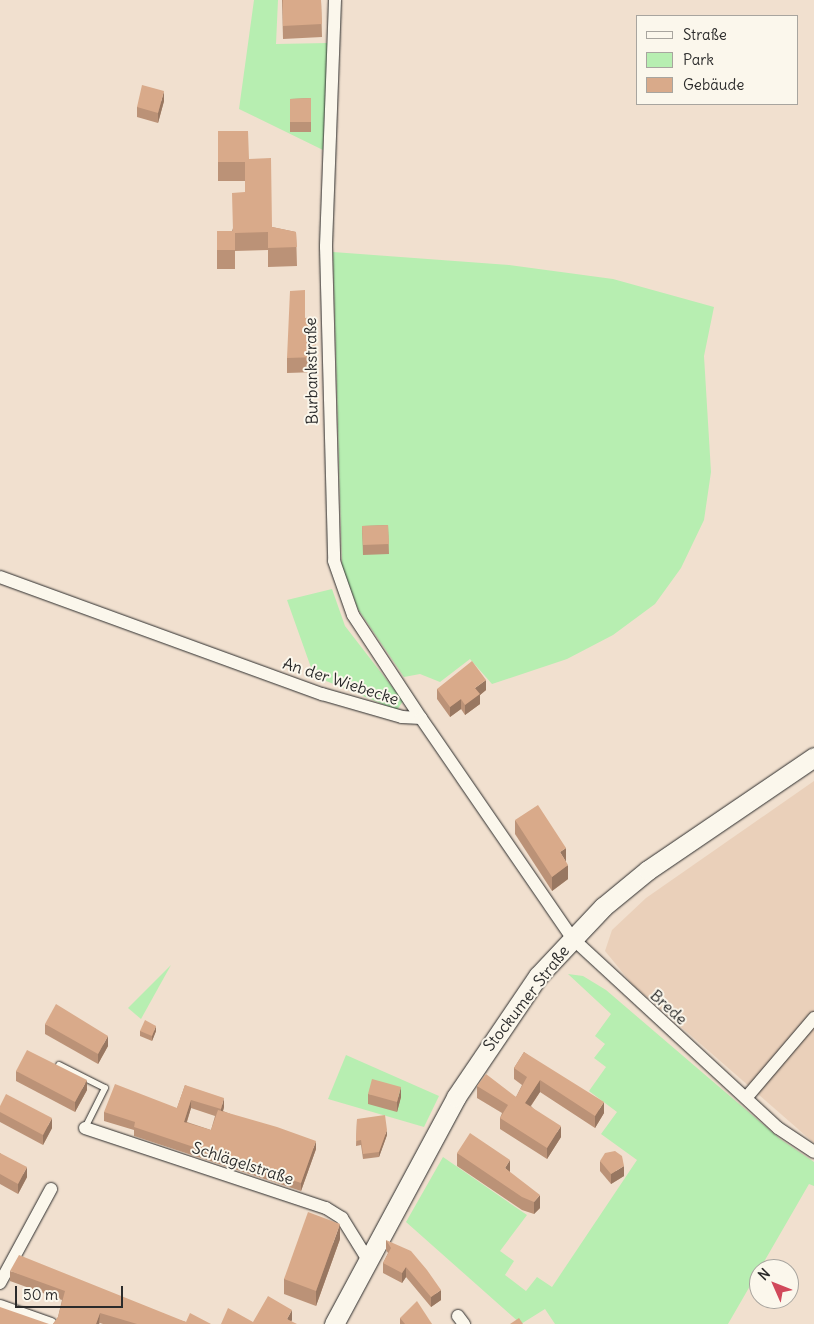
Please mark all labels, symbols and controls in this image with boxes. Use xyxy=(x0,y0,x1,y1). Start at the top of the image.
legend xyxy=(636,15,799,105)
text: Straße xyxy=(683,25,727,44)
text: Park xyxy=(683,50,714,69)
text: Gebäude xyxy=(683,75,744,94)
street label: Burbankstraße xyxy=(300,317,322,425)
street label: An der Wiebecke xyxy=(281,653,401,709)
street label: Stockumer Straße xyxy=(479,941,573,1055)
street label: Brede xyxy=(647,985,691,1029)
street label: Schlägelstraße xyxy=(190,1138,296,1188)
north arrow xyxy=(749,1259,799,1309)
text: N xyxy=(754,1265,774,1284)
scale bar xyxy=(18,1276,125,1308)
text: 50 m xyxy=(23,1285,58,1304)

